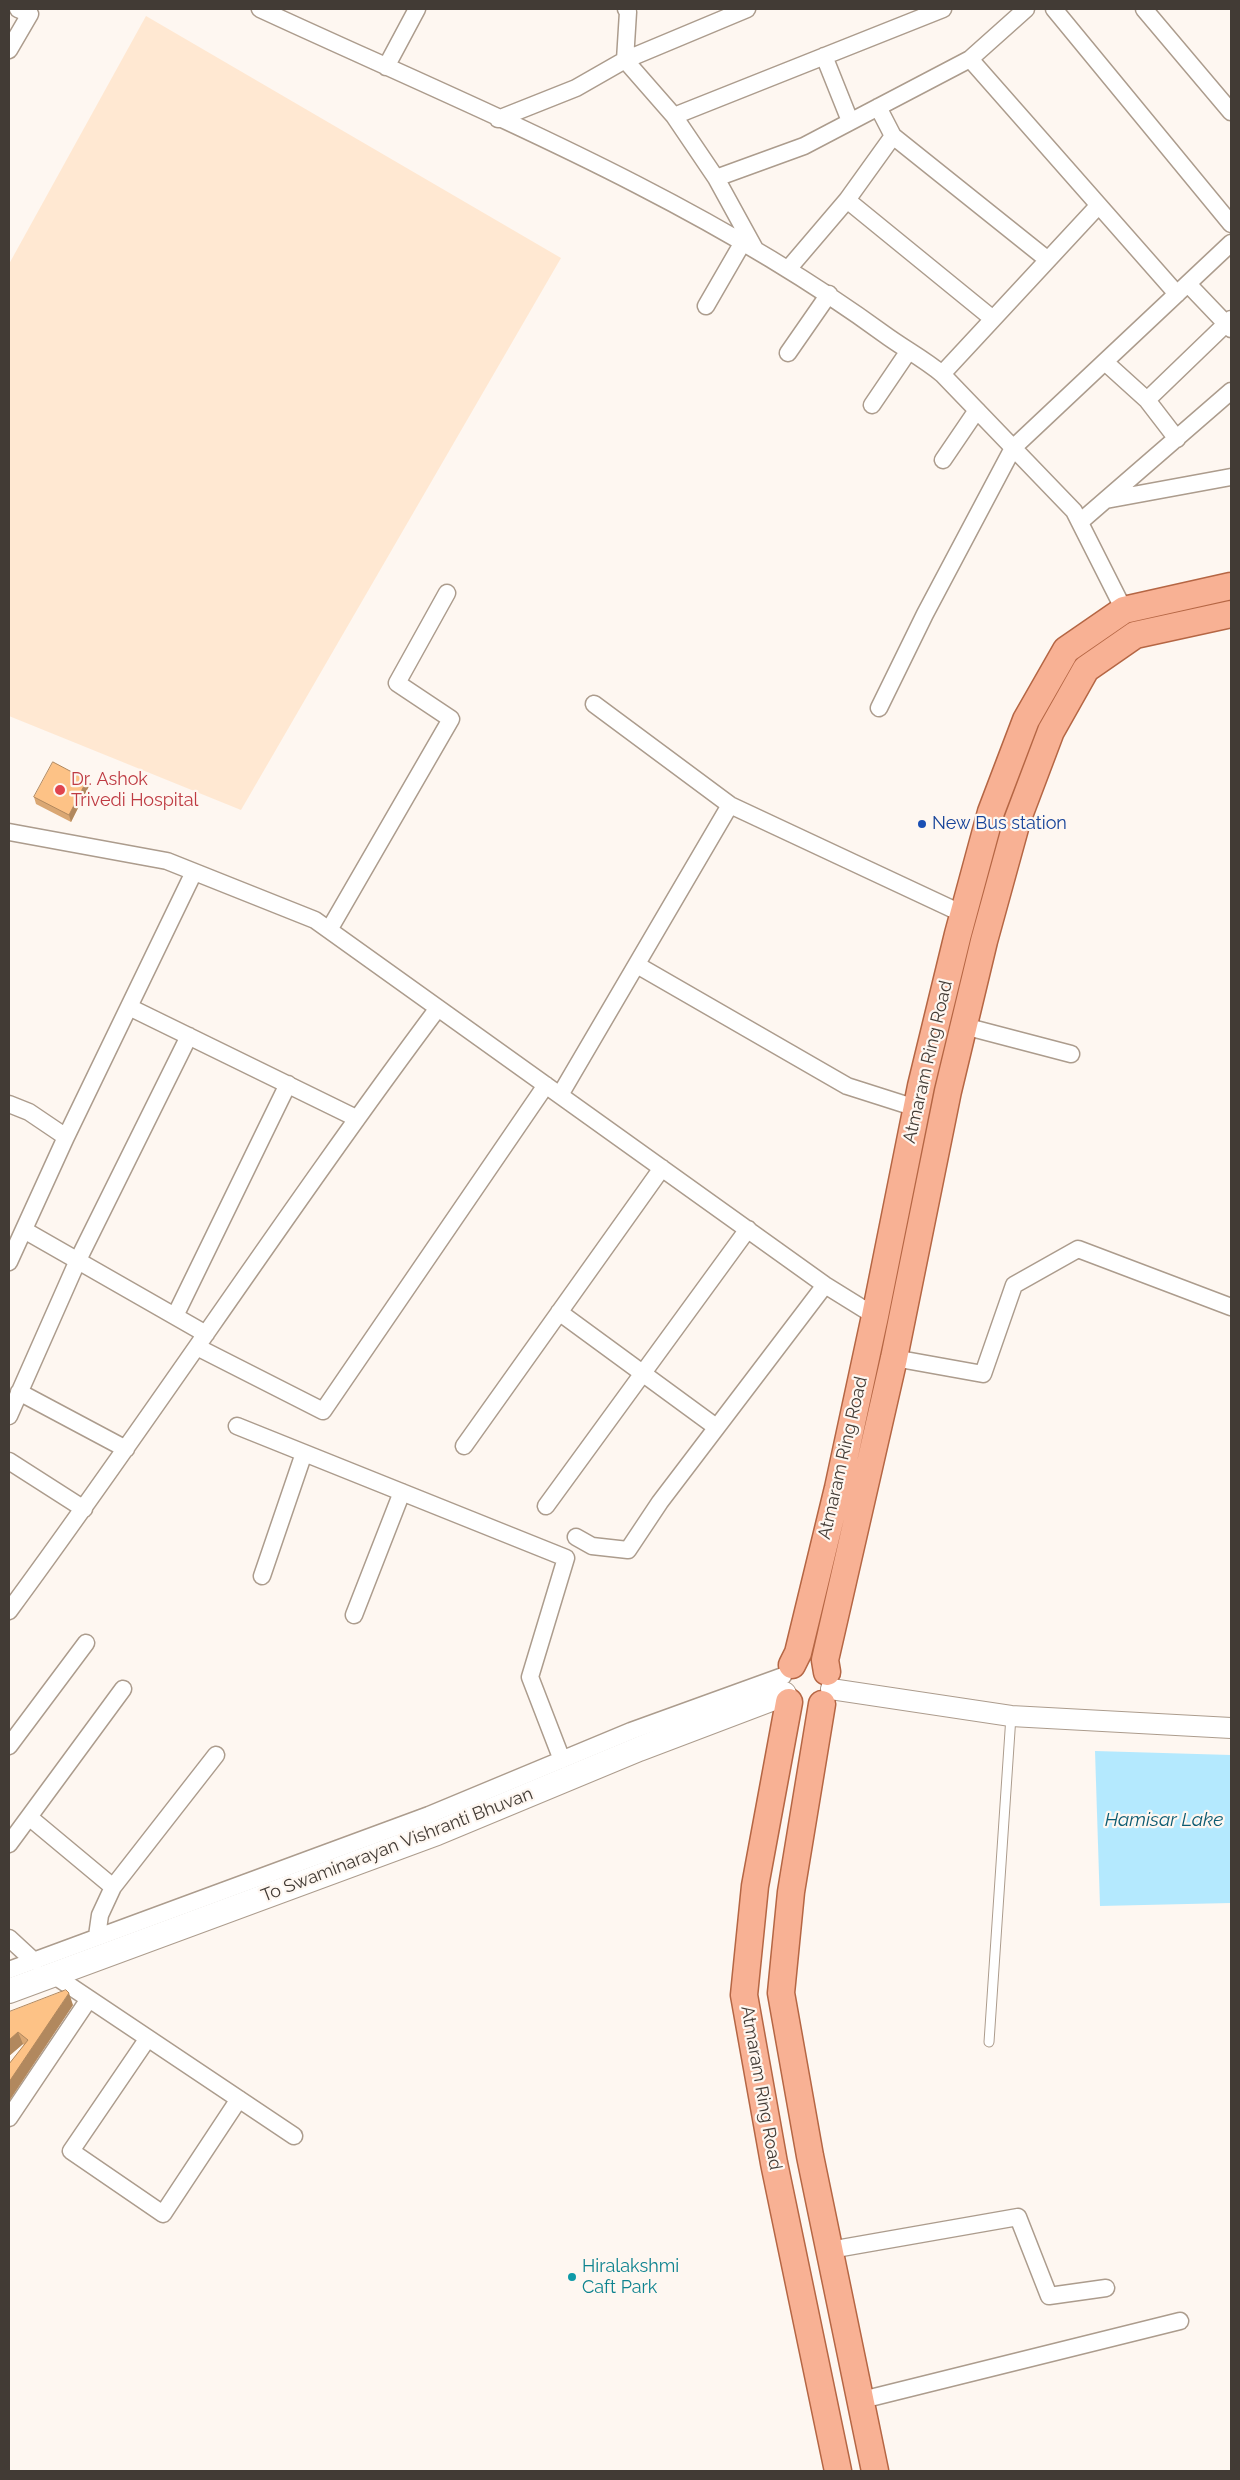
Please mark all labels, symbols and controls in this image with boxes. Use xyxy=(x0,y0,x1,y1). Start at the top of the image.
place label: Dr. Ashok Trivedi Hospital xyxy=(71,769,198,812)
marker: Dr. Ashok Trivedi Hospital xyxy=(53,783,67,797)
place label: New Bus station xyxy=(932,813,1067,835)
marker: New Bus station xyxy=(916,818,928,830)
street label: Atmaram Ring Road xyxy=(899,979,957,1145)
street label: Atmaram Ring Road xyxy=(814,1375,872,1541)
street label: To Swaminarayan Vishranti Bhuvan xyxy=(258,1783,536,1907)
water label: Hamisar Lake xyxy=(1105,1809,1223,1831)
street label: Atmaram Ring Road xyxy=(736,2004,786,2172)
place label: Hiralakshmi Caft Park xyxy=(582,2256,679,2298)
marker: Hiralakshmi Caft Park xyxy=(566,2271,578,2283)

